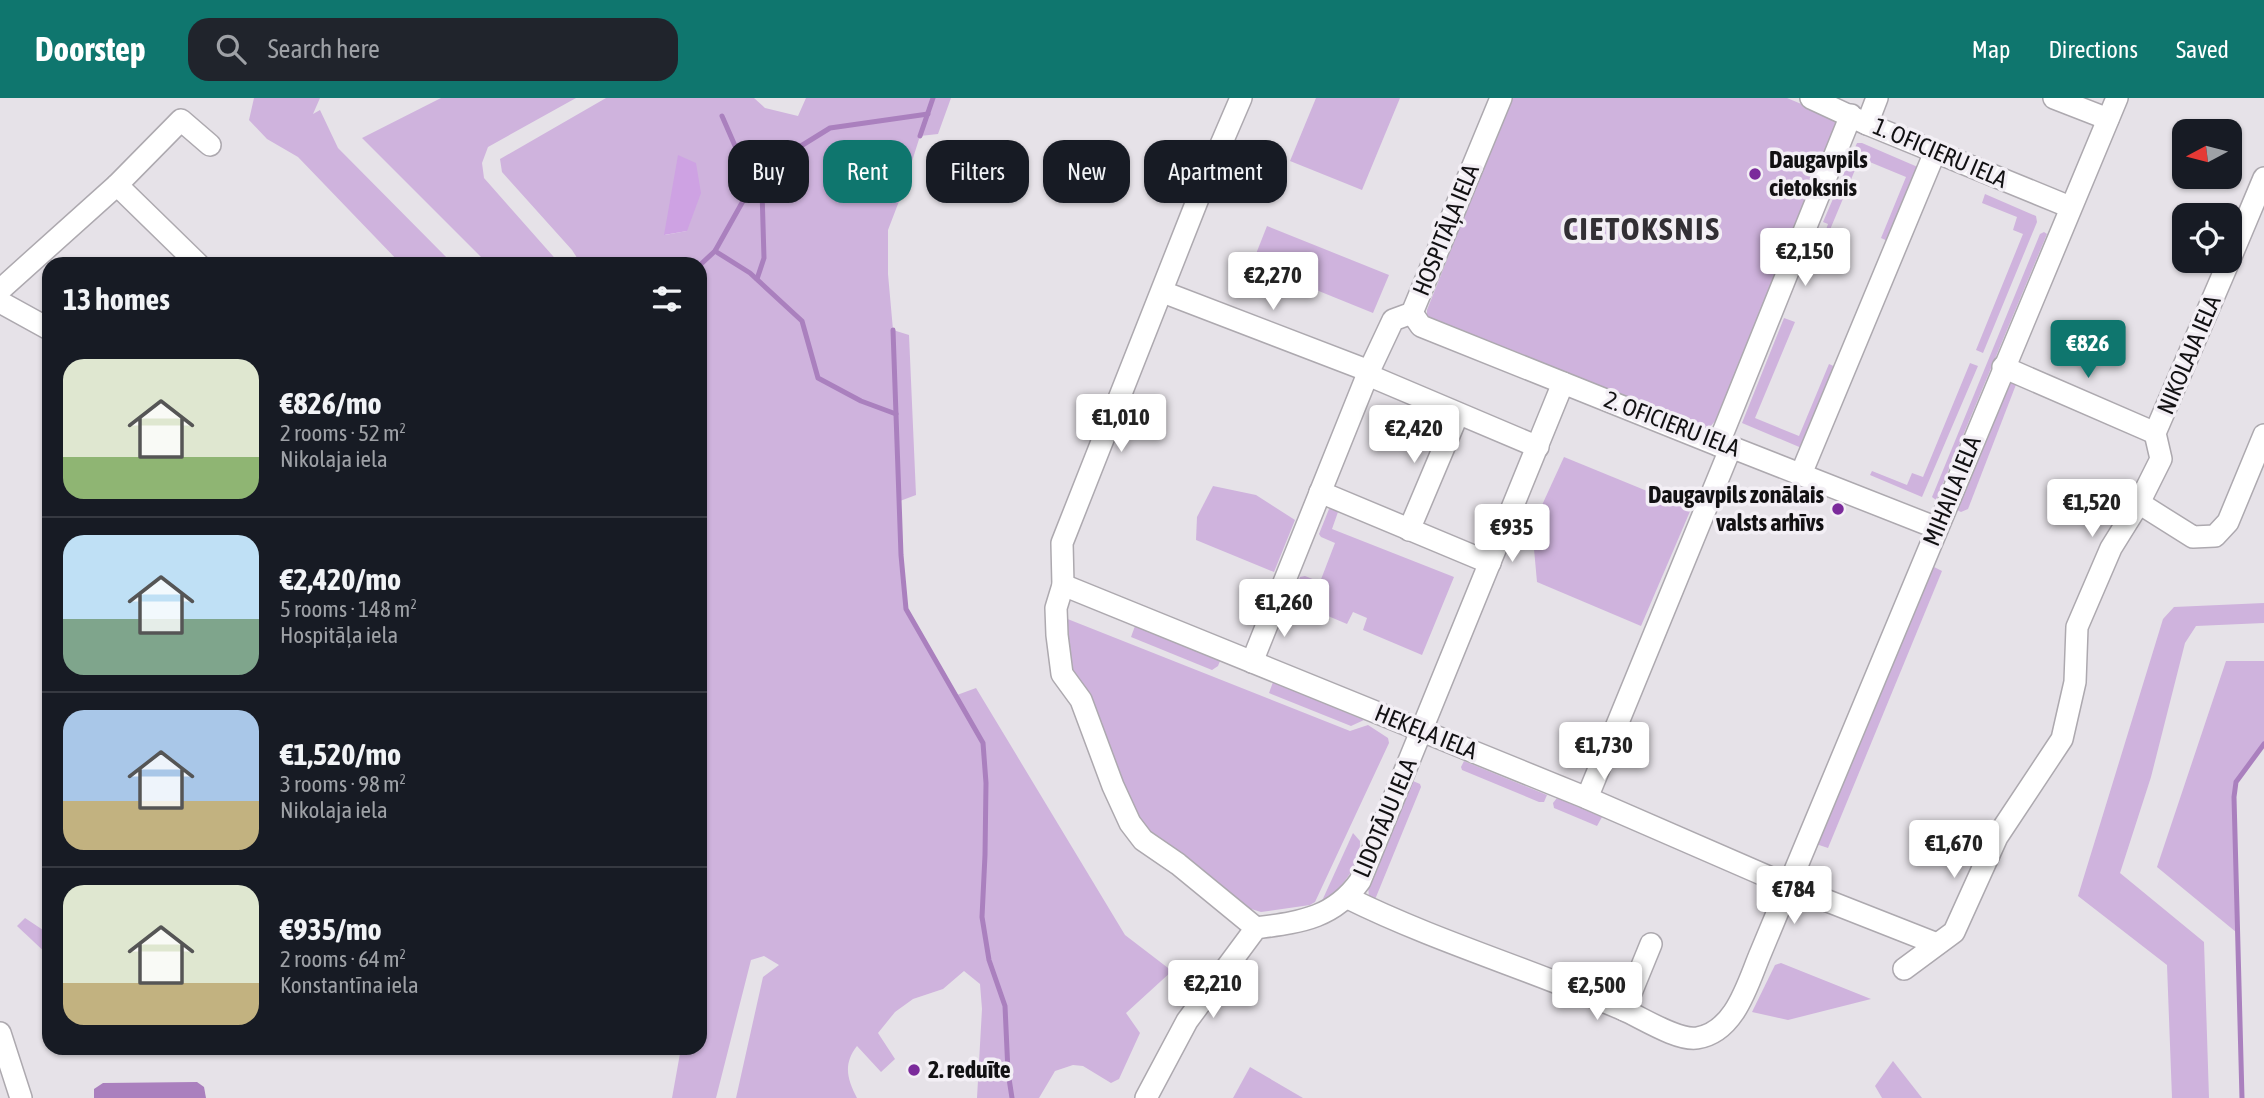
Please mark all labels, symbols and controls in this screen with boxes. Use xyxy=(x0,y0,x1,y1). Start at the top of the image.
search box xyxy=(188,18,678,81)
text: Doorstep xyxy=(35,30,146,68)
icon: search xyxy=(212,30,250,68)
text: Search here xyxy=(268,34,380,64)
text: Map xyxy=(1972,36,2010,63)
text: Directions xyxy=(2048,36,2138,63)
text: Saved xyxy=(2176,36,2229,63)
street label: 1. OFICIERU IELA xyxy=(1869,112,2011,193)
north arrow xyxy=(2172,119,2242,189)
map controls xyxy=(2172,119,2242,273)
chip: Buy xyxy=(728,140,809,203)
chip: Rent xyxy=(823,140,912,203)
chip: Filters xyxy=(926,140,1029,203)
chip: New xyxy=(1043,140,1130,203)
chip: Apartment xyxy=(1144,140,1287,203)
place label: Daugavpils cietoksnis xyxy=(1769,146,1868,201)
street label: HOSPITĀĻA IELA xyxy=(1407,160,1484,299)
marker: Daugavpils cietoksnis xyxy=(1747,166,1763,182)
button: locate xyxy=(2172,203,2242,273)
district label: CIETOKSNIS xyxy=(1563,210,1721,247)
pin: €2,150 xyxy=(1748,228,1862,288)
text: €2,150 xyxy=(1776,238,1834,264)
pin: €2,270 xyxy=(1216,252,1330,312)
text: €2,270 xyxy=(1244,262,1302,288)
icon: filters xyxy=(648,280,686,318)
text: 13 homes xyxy=(63,282,170,316)
street label: NIKOLAJA IELA xyxy=(2151,291,2226,418)
pin: €826 xyxy=(2047,320,2129,380)
text: €826 xyxy=(2067,330,2109,356)
street label: 2. OFICIERU IELA xyxy=(1601,385,1744,462)
text: €826/mo xyxy=(280,386,382,420)
icon: home xyxy=(119,387,203,471)
pin: €1,010 xyxy=(1064,394,1178,454)
text: €1,010 xyxy=(1092,404,1150,430)
pin: €2,420 xyxy=(1357,406,1471,465)
text: €2,420 xyxy=(1385,415,1443,441)
text: 2 rooms · 52 m² xyxy=(280,420,406,446)
street label: MIHAILA IELA xyxy=(1917,432,1986,550)
text: Nikolaja iela xyxy=(280,446,388,472)
pin: €1,520 xyxy=(2035,480,2149,539)
place label: Daugavpils zonālais valsts arhīvs xyxy=(1648,481,1825,536)
text: €1,520 xyxy=(2063,489,2121,515)
marker: Daugavpils zonālais valsts arhīvs xyxy=(1830,501,1846,517)
pin: €935 xyxy=(1471,504,1553,564)
text: €935 xyxy=(1491,514,1533,540)
text: €2,420/mo xyxy=(280,562,401,596)
icon: home xyxy=(119,563,203,647)
pin: €1,260 xyxy=(1227,580,1341,639)
text: €1,260 xyxy=(1255,589,1313,615)
text: 5 rooms · 148 m² xyxy=(280,596,417,622)
text: Hospitāļa iela xyxy=(280,622,398,648)
street label: HEKEĻA IELA xyxy=(1371,699,1481,764)
pin: €1,730 xyxy=(1547,722,1661,782)
text: €1,730 xyxy=(1575,732,1633,758)
text: €1,520/mo xyxy=(280,737,401,771)
icon: home xyxy=(119,738,203,822)
street label: LIDOTĀJU IELA xyxy=(1347,754,1422,881)
text: 3 rooms · 98 m² xyxy=(280,771,406,797)
text: Nikolaja iela xyxy=(280,797,388,823)
pin: €1,670 xyxy=(1897,820,2011,880)
text: €1,670 xyxy=(1925,830,1983,856)
pin: €784 xyxy=(1753,866,1835,926)
text: €784 xyxy=(1773,876,1815,902)
text: €935/mo xyxy=(280,912,382,946)
icon: home xyxy=(119,913,203,997)
text: 2 rooms · 64 m² xyxy=(280,946,406,972)
pin: €2,210 xyxy=(1156,960,1270,1020)
pin: €2,500 xyxy=(1540,962,1654,1022)
text: €2,210 xyxy=(1184,970,1242,996)
text: Konstantīna iela xyxy=(280,972,419,998)
text: €2,500 xyxy=(1568,972,1626,998)
place label: 2. reduīte xyxy=(928,1056,1011,1083)
marker: 2. reduīte xyxy=(906,1062,922,1078)

